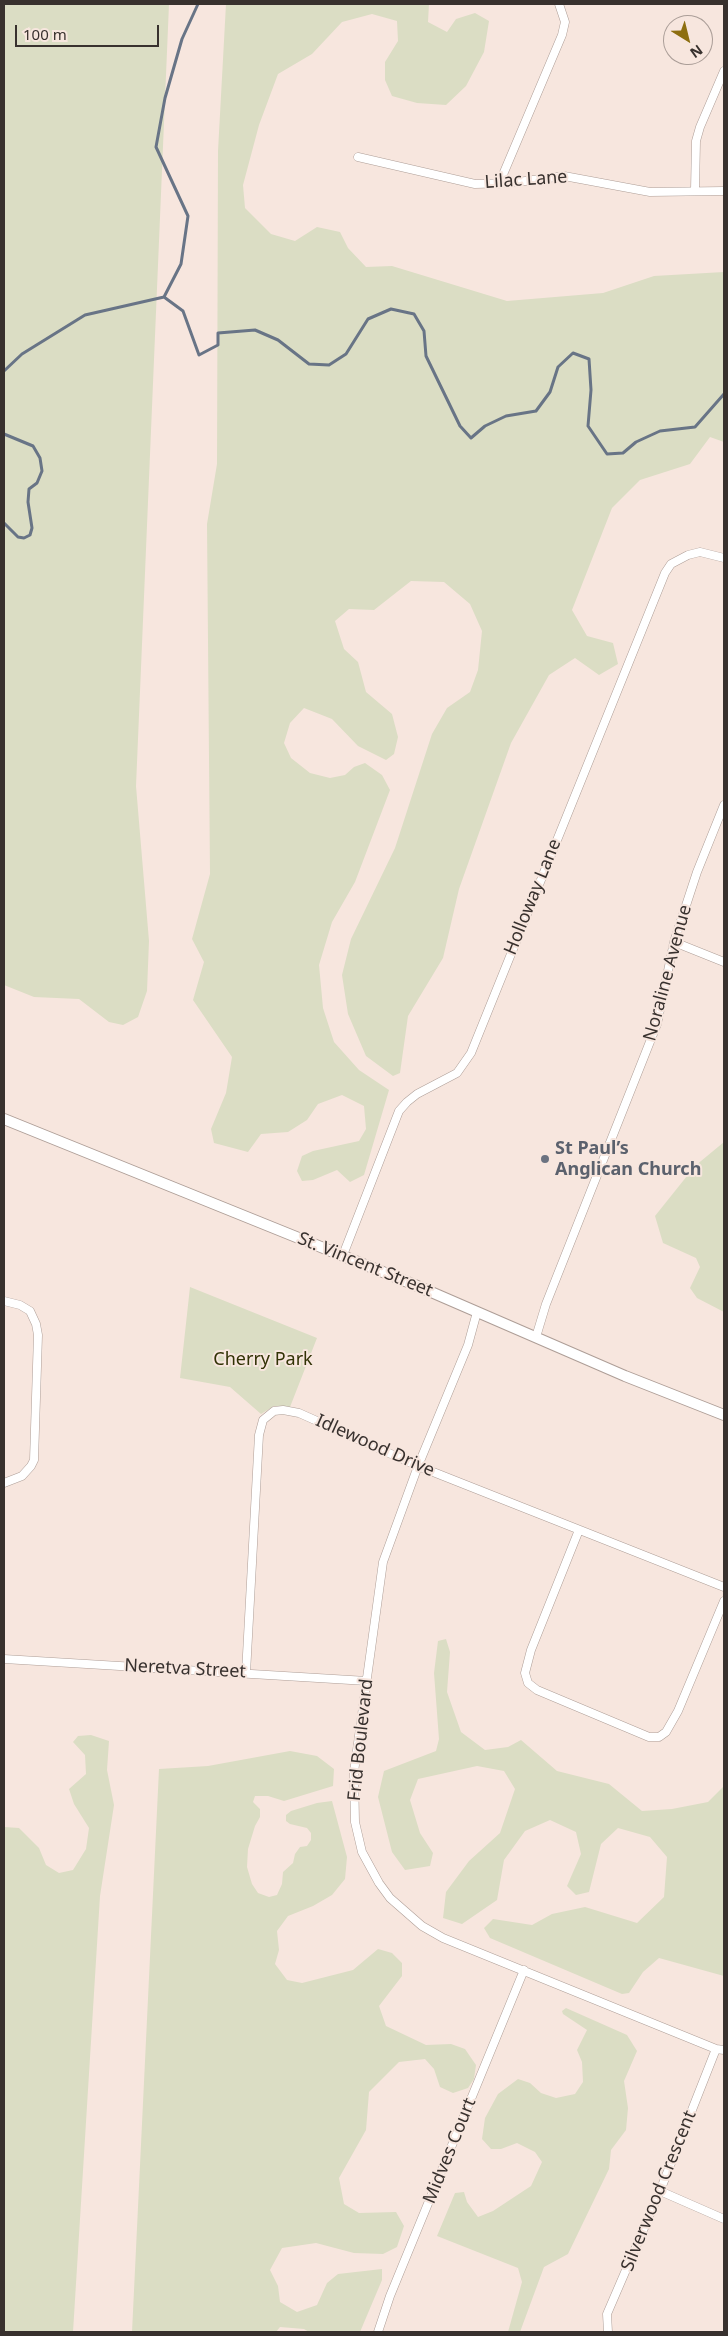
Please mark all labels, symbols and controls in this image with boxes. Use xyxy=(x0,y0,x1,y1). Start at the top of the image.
scale bar xyxy=(18,15,161,47)
north arrow xyxy=(663,15,713,65)
text: 100 m xyxy=(23,24,67,44)
text: N xyxy=(686,41,707,63)
street label: Lilac Lane xyxy=(484,166,568,194)
street label: Holloway Lane xyxy=(500,836,566,958)
street label: Noraline Avenue xyxy=(639,903,697,1043)
place label: St Paul’s Anglican Church xyxy=(555,1138,701,1180)
marker: St Paul’s Anglican Church xyxy=(539,1153,551,1165)
street label: St. Vincent Street xyxy=(294,1228,436,1302)
park label: Cherry Park xyxy=(213,1349,313,1371)
street label: Idlewood Drive xyxy=(312,1410,438,1482)
street label: Neretva Street xyxy=(124,1655,246,1683)
street label: Frid Boulevard xyxy=(344,1678,378,1802)
street label: Midves Court xyxy=(419,2095,481,2207)
street label: Silverwood Crescent xyxy=(617,2108,701,2274)

